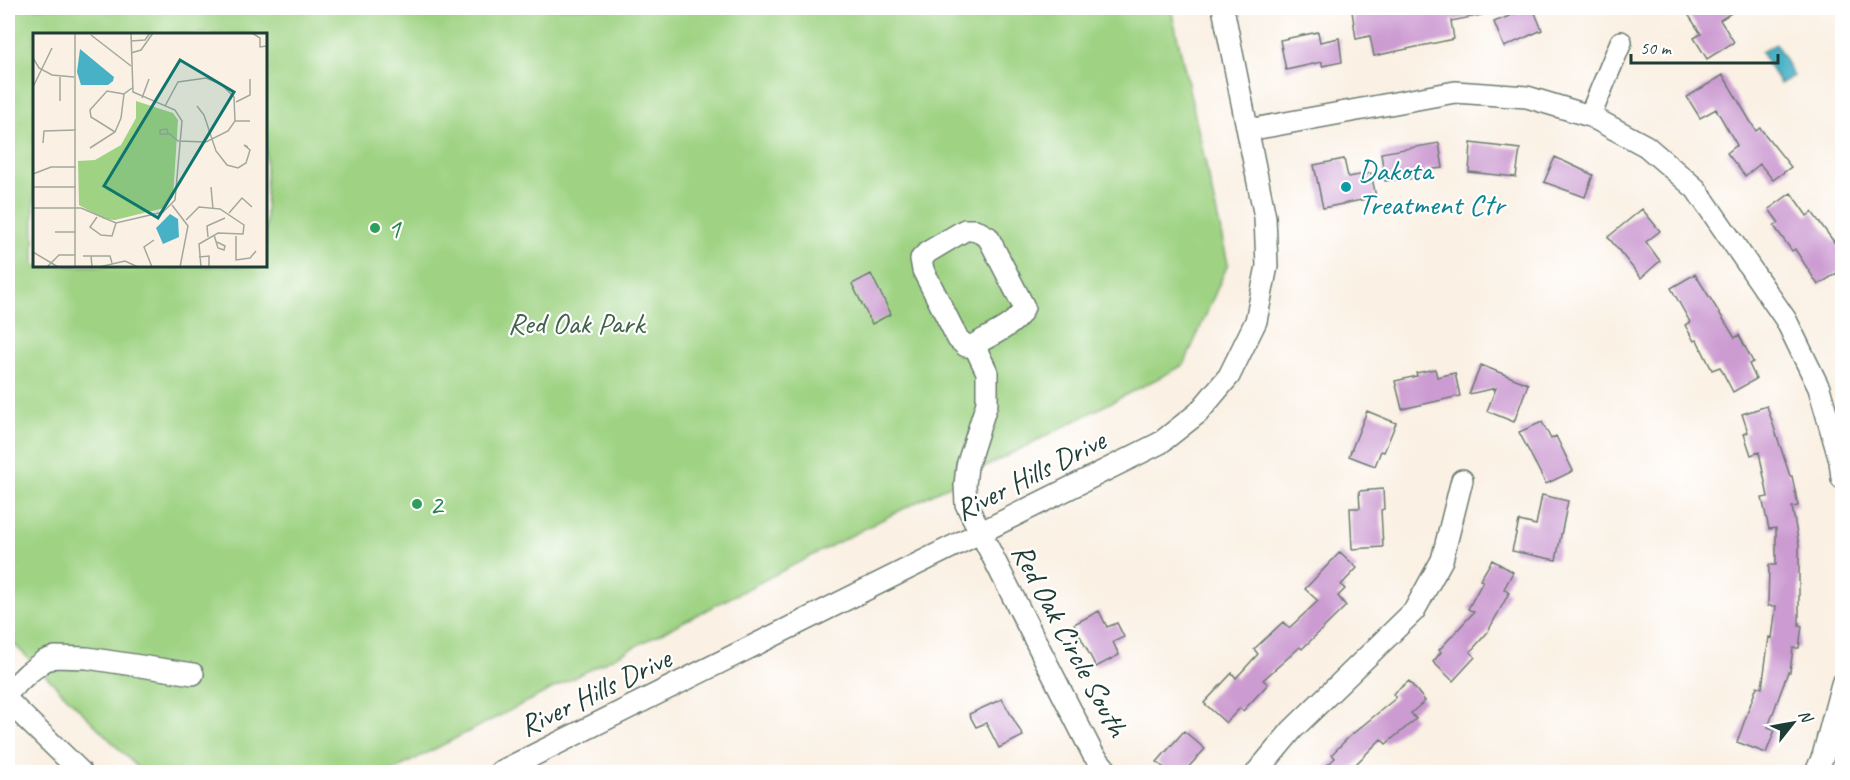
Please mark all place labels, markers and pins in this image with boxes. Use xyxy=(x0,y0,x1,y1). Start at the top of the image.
place label: Dakota Treatment Ctr xyxy=(1358,151,1507,223)
marker: Dakota Treatment Ctr xyxy=(1339,180,1353,194)
place label: 1 xyxy=(387,209,402,247)
marker: 1 xyxy=(368,221,382,235)
place label: 2 xyxy=(429,485,445,523)
marker: 2 xyxy=(410,497,424,511)

